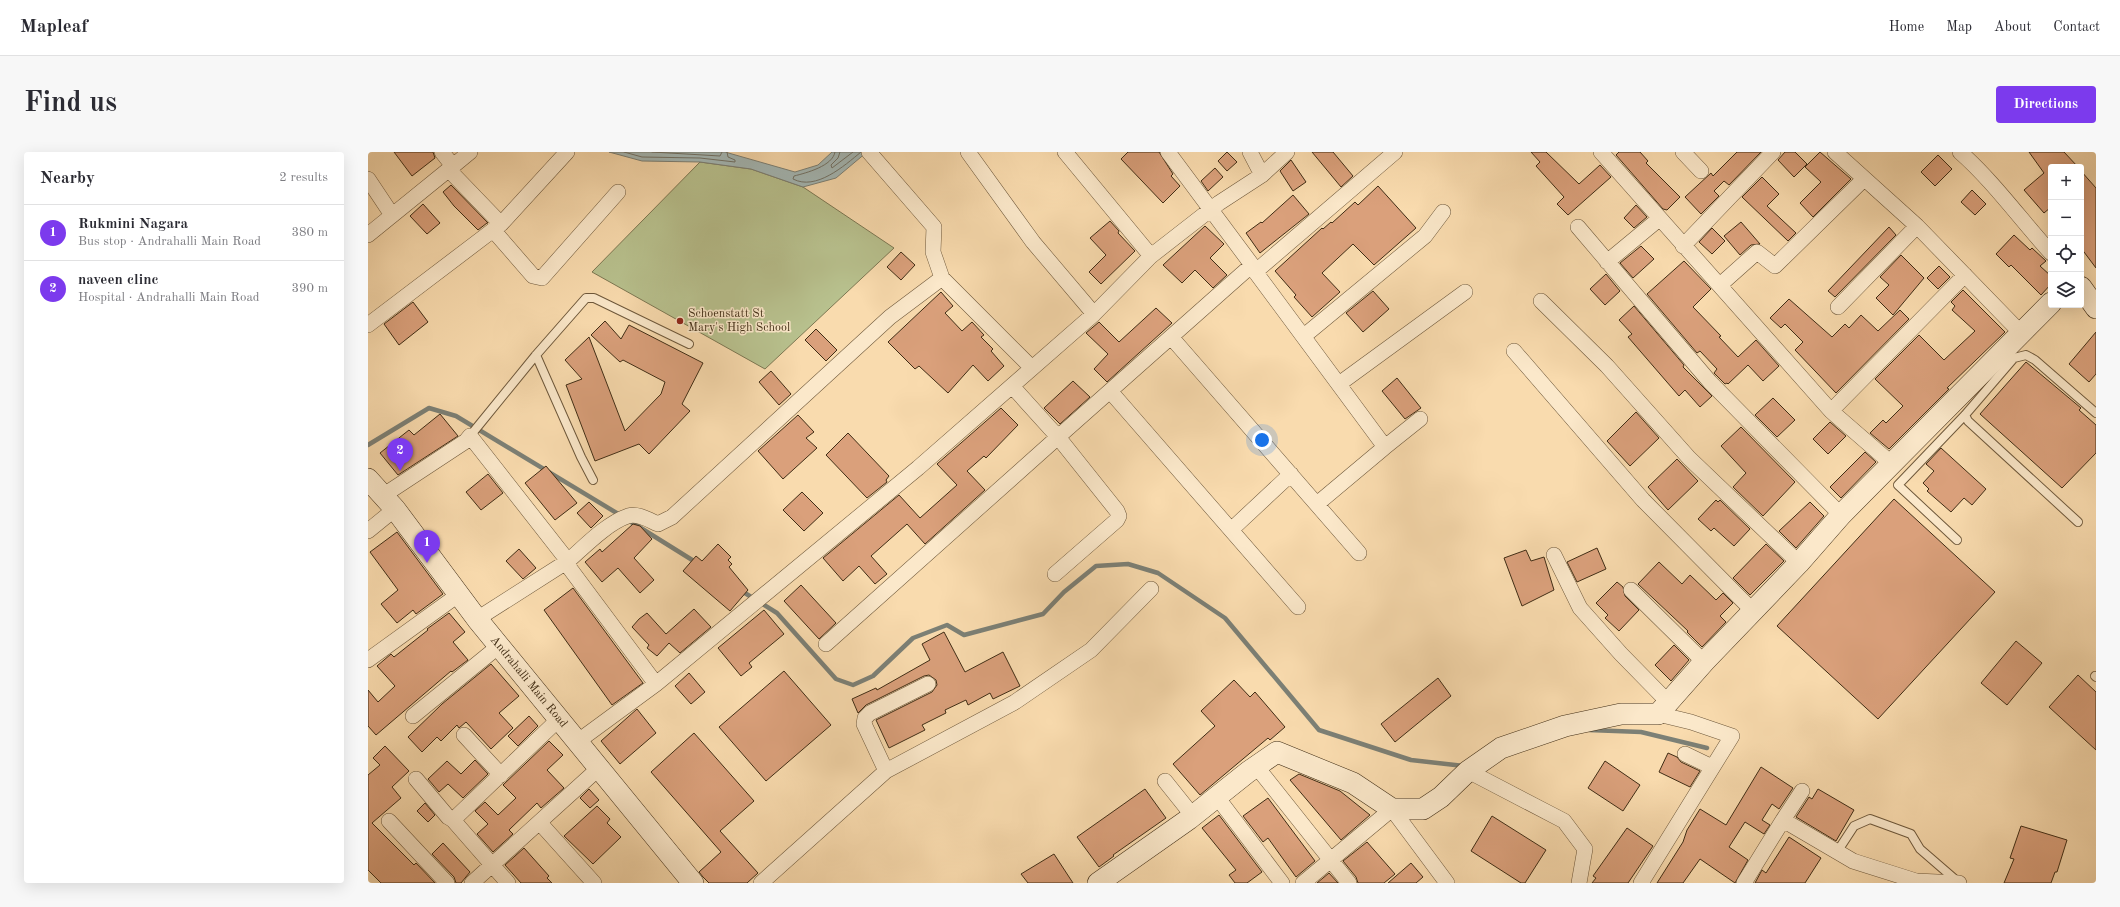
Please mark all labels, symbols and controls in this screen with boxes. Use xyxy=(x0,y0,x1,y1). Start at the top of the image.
text: Mapleaf xyxy=(20,18,88,37)
text: Home xyxy=(1889,20,1924,34)
text: Map xyxy=(1946,20,1972,34)
text: About xyxy=(1994,20,2031,34)
text: Contact xyxy=(2053,20,2100,34)
button: Directions xyxy=(1996,86,2096,123)
text: Find us xyxy=(24,90,117,118)
map controls xyxy=(2048,164,2084,308)
button: + xyxy=(2048,164,2084,200)
text: Nearby xyxy=(40,170,95,187)
text: 2 results xyxy=(279,171,328,184)
button: − xyxy=(2048,200,2084,236)
text: Rukmini Nagara xyxy=(78,217,188,232)
text: 1 xyxy=(49,226,57,239)
text: 380 m xyxy=(291,226,328,239)
text: Bus stop · Andrahalli Main Road xyxy=(78,235,261,248)
button: locate xyxy=(2048,236,2084,272)
button: layers xyxy=(2048,272,2084,308)
text: naveen clinc xyxy=(78,273,159,288)
text: 2 xyxy=(49,282,57,295)
text: 390 m xyxy=(291,282,328,295)
text: Hospital · Andrahalli Main Road xyxy=(78,291,260,304)
place label: Schoenstatt St Mary's High School xyxy=(688,308,790,334)
marker: Schoenstatt St Mary's High School xyxy=(675,316,685,326)
your location xyxy=(1252,430,1272,450)
pin: 2 xyxy=(387,438,413,471)
pin: 1 xyxy=(414,530,440,563)
street label: Andrahalli Main Road xyxy=(488,634,569,730)

